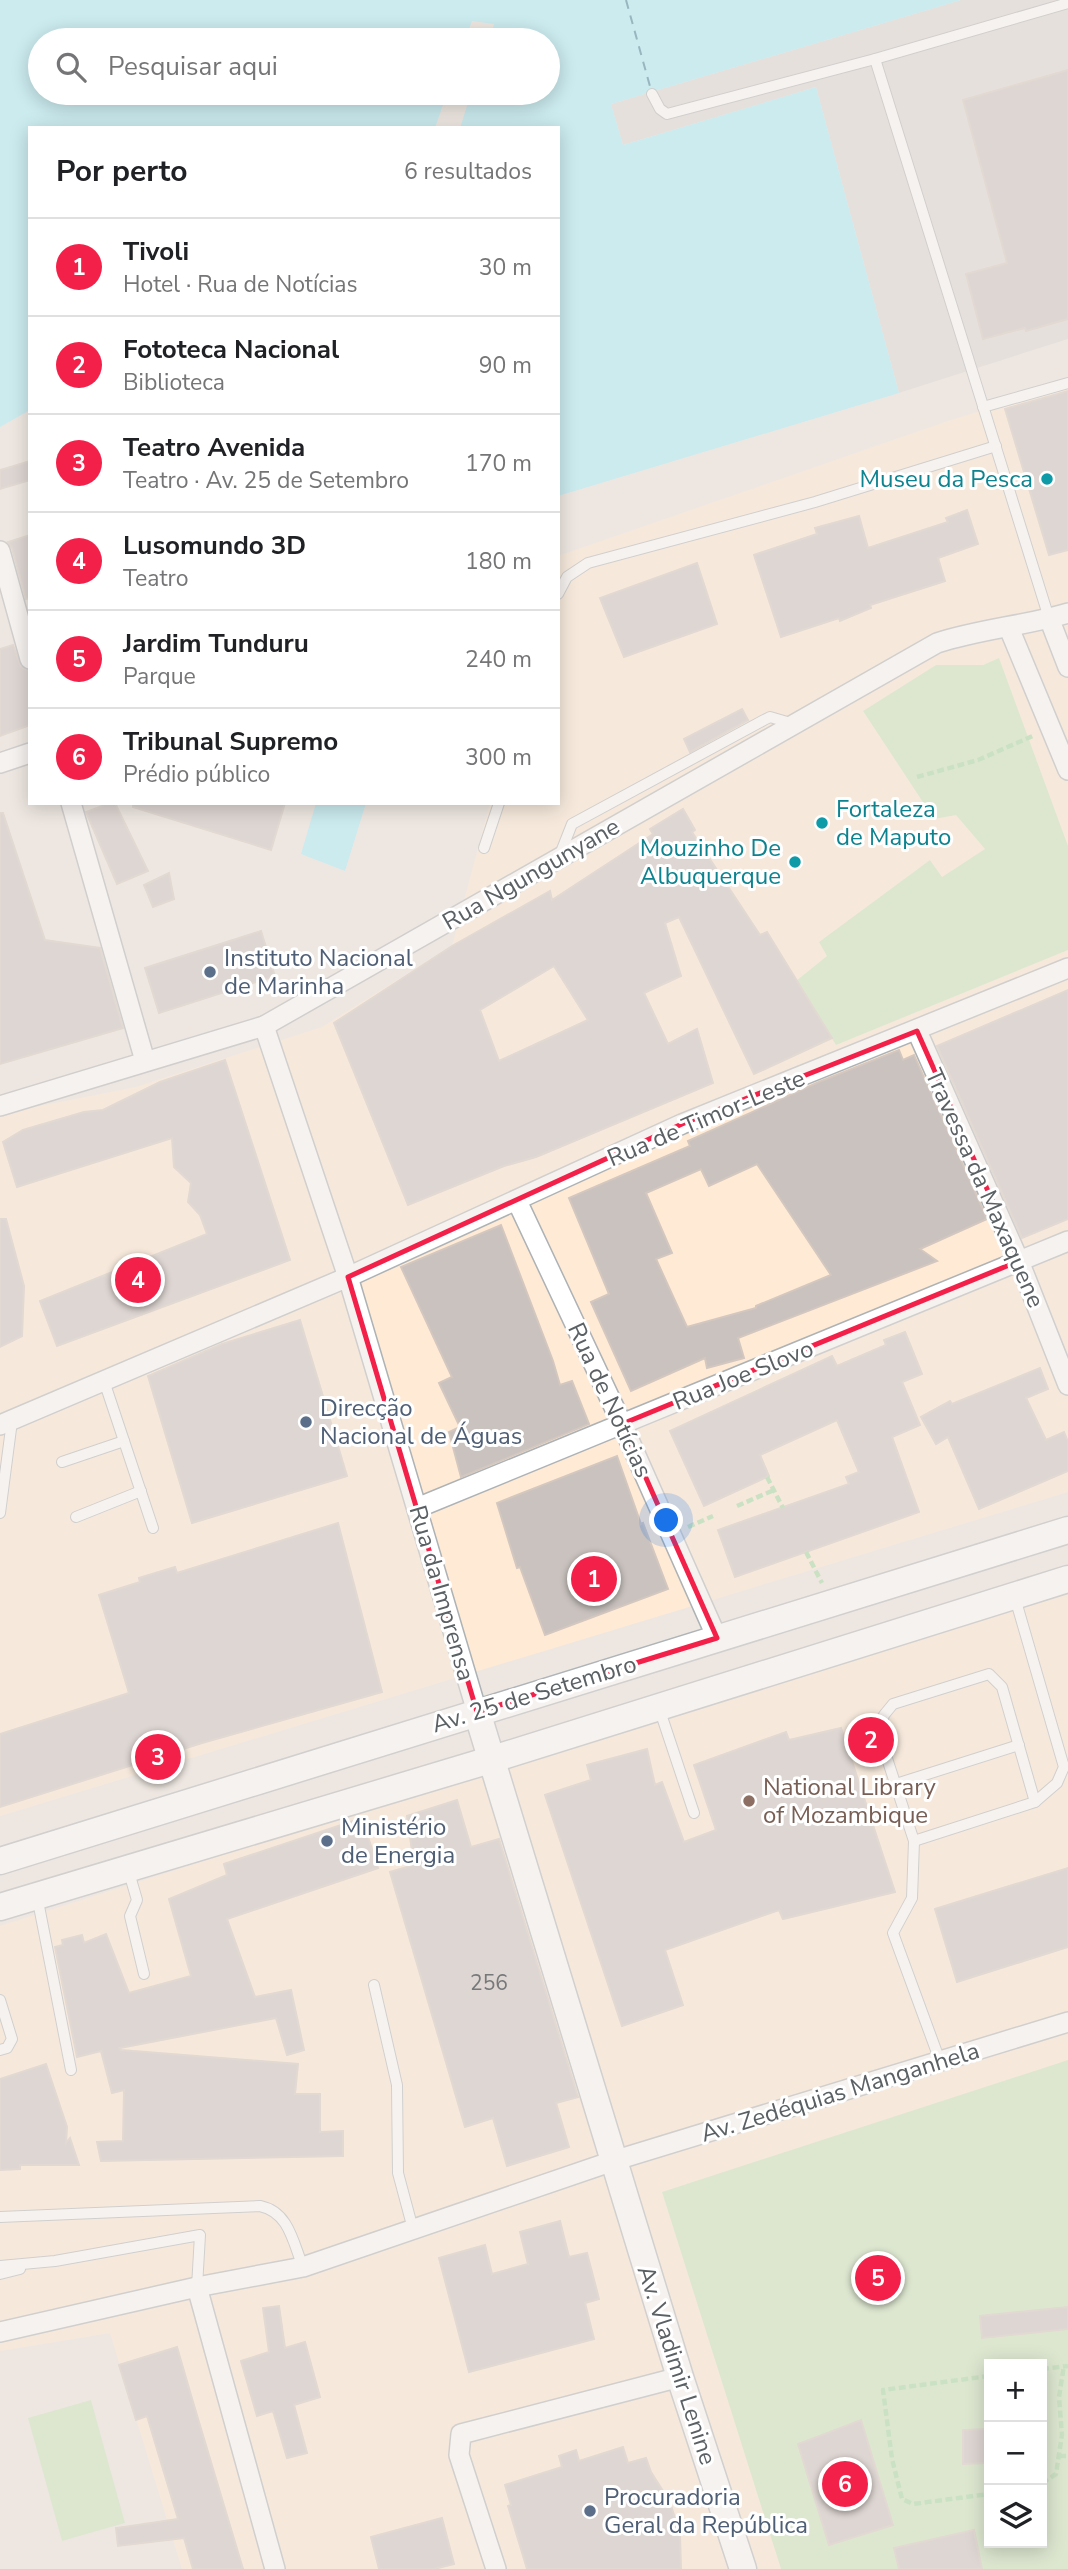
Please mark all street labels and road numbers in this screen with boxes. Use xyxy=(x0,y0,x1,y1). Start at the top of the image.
street label: Rua Ngungunyane xyxy=(437,810,625,938)
street label: Rua de Timor-Leste xyxy=(602,1062,810,1174)
street label: Travessa da Maxaquene xyxy=(918,1063,1052,1313)
street label: Rua de Notícias xyxy=(560,1317,660,1483)
street label: Rua Joe Slovo xyxy=(668,1332,818,1418)
street label: Rua da Imprensa xyxy=(402,1502,482,1684)
street label: Av. 25 de Setembro xyxy=(428,1648,640,1740)
street label: Av. Zedéquias Manganhela xyxy=(697,2034,983,2150)
street label: Av. Vladimir Lenine xyxy=(630,2261,724,2469)

